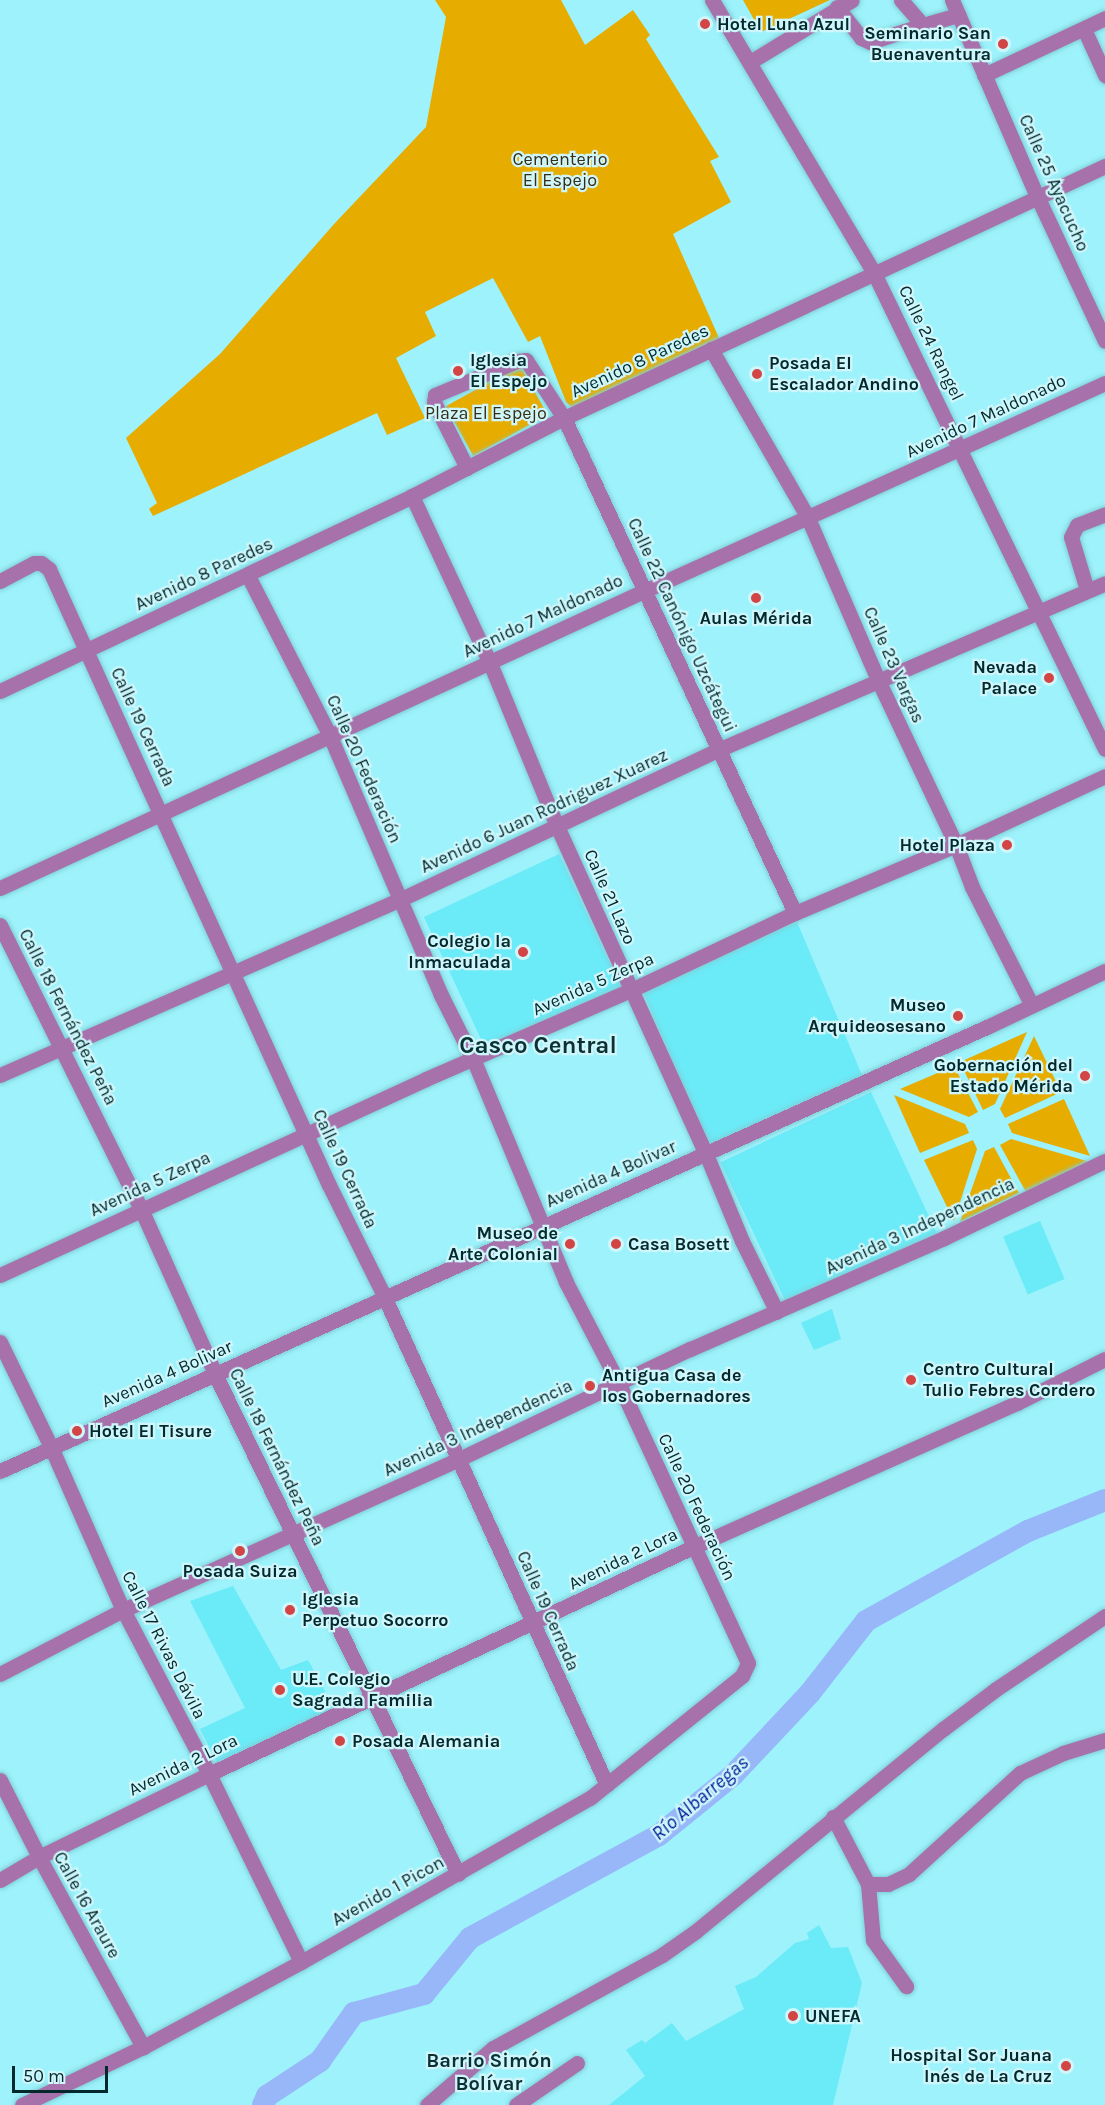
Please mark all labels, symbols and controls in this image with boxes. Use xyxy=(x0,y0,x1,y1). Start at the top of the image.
place label: Hotel Luna Azul xyxy=(717,13,850,35)
marker: Hotel Luna Azul xyxy=(698,17,712,31)
place label: Seminario San Buenaventura xyxy=(864,23,991,66)
marker: Seminario San Buenaventura xyxy=(996,37,1010,51)
street label: Calle 25 Ayacucho xyxy=(1014,111,1094,255)
park label: Cementerio El Espejo xyxy=(513,149,607,192)
street label: Calle 24 Rangel xyxy=(894,282,968,404)
street label: Avenido 8 Paredes xyxy=(568,320,712,402)
place label: Iglesia El Espejo xyxy=(470,350,547,392)
place label: Posada El Escalador Andino xyxy=(769,353,919,395)
marker: Iglesia El Espejo xyxy=(451,364,465,378)
marker: Posada El Escalador Andino xyxy=(750,367,764,381)
street label: Avenido 7 Maldonado xyxy=(903,369,1069,463)
park label: Plaza El Espejo xyxy=(425,402,547,424)
street label: Calle 22 Canónigo Uzcátegui xyxy=(623,515,741,735)
street label: Avenido 8 Paredes xyxy=(132,533,276,615)
street label: Avenido 7 Maldonado xyxy=(460,569,626,663)
marker: Aulas Mérida xyxy=(749,591,763,605)
street label: Calle 23 Vargas xyxy=(859,603,929,727)
place label: Aulas Mérida xyxy=(700,607,812,629)
place label: Nevada Palace xyxy=(973,657,1037,700)
street label: Calle 19 Cerrada xyxy=(106,664,180,790)
marker: Nevada Palace xyxy=(1042,671,1056,685)
street label: Calle 20 Federación xyxy=(322,692,406,846)
street label: Avenido 6 Juan Rodriguez Xuarez xyxy=(417,744,671,878)
place label: Hotel Plaza xyxy=(900,834,995,856)
marker: Hotel Plaza xyxy=(1000,838,1014,852)
street label: Calle 21 Lazo xyxy=(579,846,641,948)
street label: Calle 18 Fernández Peña xyxy=(14,925,122,1109)
place label: Colegio la Inmaculada xyxy=(408,931,511,974)
marker: Colegio la Inmaculada xyxy=(516,945,530,959)
street label: Avenida 5 Zerpa xyxy=(529,948,657,1020)
place label: Museo Arquideosesano xyxy=(808,995,946,1038)
marker: Museo Arquideosesano xyxy=(951,1009,965,1023)
district label: Casco Central xyxy=(459,1032,617,1060)
place label: Gobernación del Estado Mérida xyxy=(934,1055,1073,1098)
marker: Gobernación del Estado Mérida xyxy=(1078,1069,1092,1083)
street label: Calle 19 Cerrada xyxy=(308,1106,382,1232)
street label: Avenida 4 Bolivar xyxy=(542,1136,680,1212)
street label: Avenida 5 Zerpa xyxy=(86,1147,214,1221)
street label: Avenida 3 Independencia xyxy=(822,1173,1018,1279)
place label: Museo de Arte Colonial xyxy=(448,1223,558,1266)
place label: Casa Bosett xyxy=(628,1233,730,1255)
marker: Museo de Arte Colonial xyxy=(563,1237,577,1251)
marker: Casa Bosett xyxy=(609,1237,623,1251)
street label: Avenida 4 Bolivar xyxy=(98,1336,236,1412)
place label: Centro Cultural Tulio Febres Cordero xyxy=(923,1359,1095,1402)
street label: Calle 18 Fernández Peña xyxy=(225,1365,329,1549)
place label: Antigua Casa de los Gobernadores xyxy=(602,1365,751,1408)
marker: Centro Cultural Tulio Febres Cordero xyxy=(904,1373,918,1387)
street label: Avenida 3 Independencia xyxy=(380,1375,576,1481)
marker: Antigua Casa de los Gobernadores xyxy=(583,1379,597,1393)
place label: Hotel El Tisure xyxy=(89,1420,212,1442)
marker: Hotel El Tisure xyxy=(70,1424,84,1438)
street label: Calle 20 Federación xyxy=(653,1430,741,1584)
street label: Avenida 2 Lora xyxy=(565,1523,681,1595)
marker: Posada Suiza xyxy=(233,1544,247,1558)
street label: Calle 19 Cerrada xyxy=(512,1548,584,1674)
place label: Posada Suiza xyxy=(183,1560,297,1582)
street label: Calle 17 Rivas Dávila xyxy=(117,1567,211,1723)
place label: Iglesia Perpetuo Socorro xyxy=(302,1589,448,1632)
marker: Iglesia Perpetuo Socorro xyxy=(283,1603,297,1617)
place label: U.E. Colegio Sagrada Familia xyxy=(292,1669,433,1712)
marker: U.E. Colegio Sagrada Familia xyxy=(273,1683,287,1697)
street label: Avenida 2 Lora xyxy=(125,1729,241,1801)
place label: Posada Alemania xyxy=(352,1730,500,1752)
marker: Posada Alemania xyxy=(333,1734,347,1748)
water label: Río Albarregas xyxy=(647,1751,753,1845)
street label: Calle 16 Araure xyxy=(49,1848,125,1962)
street label: Avenido 1 Picon xyxy=(328,1851,448,1931)
place label: UNEFA xyxy=(805,2005,861,2027)
marker: UNEFA xyxy=(786,2009,800,2023)
place label: Hospital Sor Juana Inés de La Cruz xyxy=(890,2045,1052,2088)
district label: Barrio Simón Bolívar xyxy=(426,2048,552,2095)
scale bar xyxy=(15,2054,111,2092)
marker: Hospital Sor Juana Inés de La Cruz xyxy=(1057,2057,1075,2075)
text: 50 m xyxy=(23,2065,65,2087)

